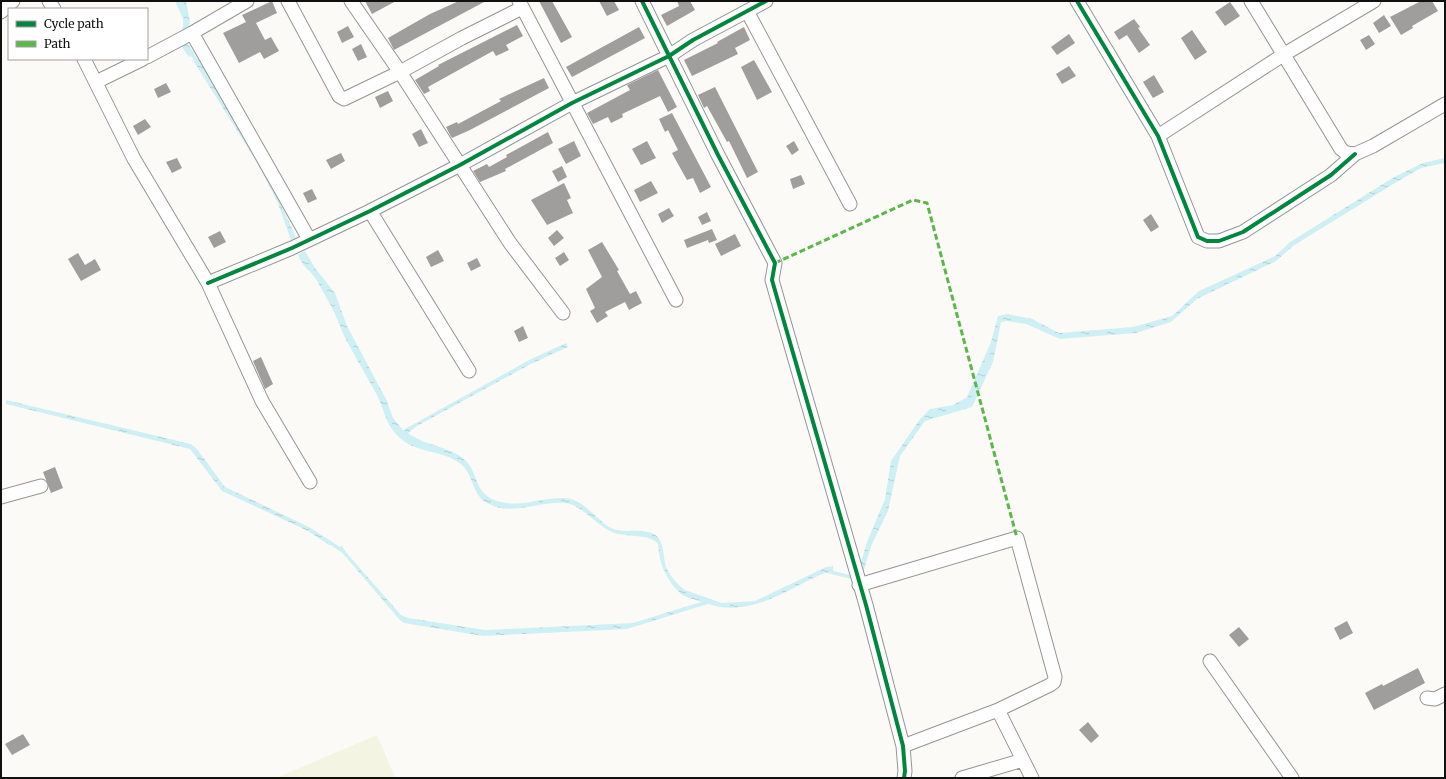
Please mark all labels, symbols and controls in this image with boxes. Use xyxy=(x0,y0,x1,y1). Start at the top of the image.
legend xyxy=(8,8,148,60)
text: Cycle path xyxy=(44,16,104,31)
text: Path xyxy=(44,36,70,51)

